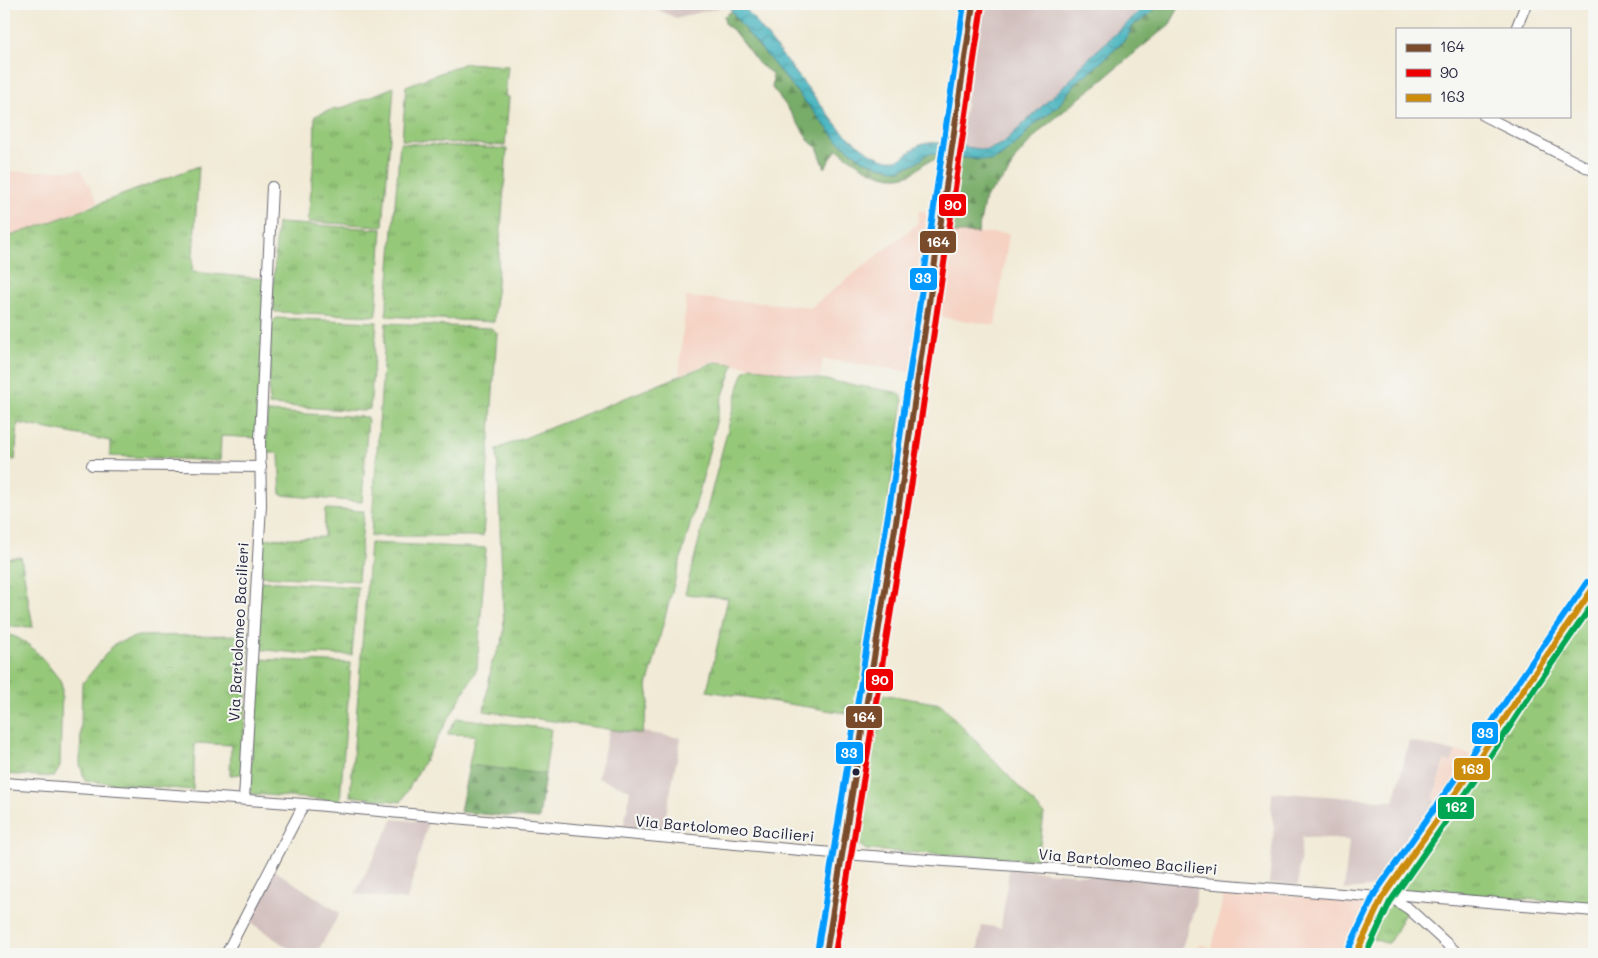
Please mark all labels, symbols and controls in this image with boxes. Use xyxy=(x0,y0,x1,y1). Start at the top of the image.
legend xyxy=(1396,28,1570,118)
text: 164 xyxy=(1440,36,1465,56)
text: 90 xyxy=(1440,62,1458,82)
text: 163 xyxy=(1440,86,1465,106)
line badge: 90 xyxy=(938,193,967,217)
text: 90 xyxy=(944,195,962,214)
line badge: 164 xyxy=(919,230,957,254)
text: 164 xyxy=(926,232,950,251)
line badge: 33 xyxy=(909,267,938,291)
text: 33 xyxy=(915,268,931,287)
street label: Via Bartolomeo Bacilieri xyxy=(223,542,253,722)
line badge: 90 xyxy=(865,668,894,692)
text: 90 xyxy=(871,670,889,689)
line badge: 164 xyxy=(845,705,883,729)
text: 164 xyxy=(852,707,876,726)
line badge: 33 xyxy=(1471,721,1499,745)
text: 33 xyxy=(1477,723,1493,742)
line badge: 33 xyxy=(835,741,864,765)
text: 33 xyxy=(841,743,857,762)
line badge: 163 xyxy=(1453,757,1491,781)
text: 163 xyxy=(1460,759,1484,778)
unlabelled marker xyxy=(851,767,861,777)
line badge: 162 xyxy=(1437,796,1475,820)
text: 162 xyxy=(1445,797,1467,816)
street label: Via Bartolomeo Bacilieri xyxy=(635,810,815,846)
street label: Via Bartolomeo Bacilieri xyxy=(1038,843,1218,879)

